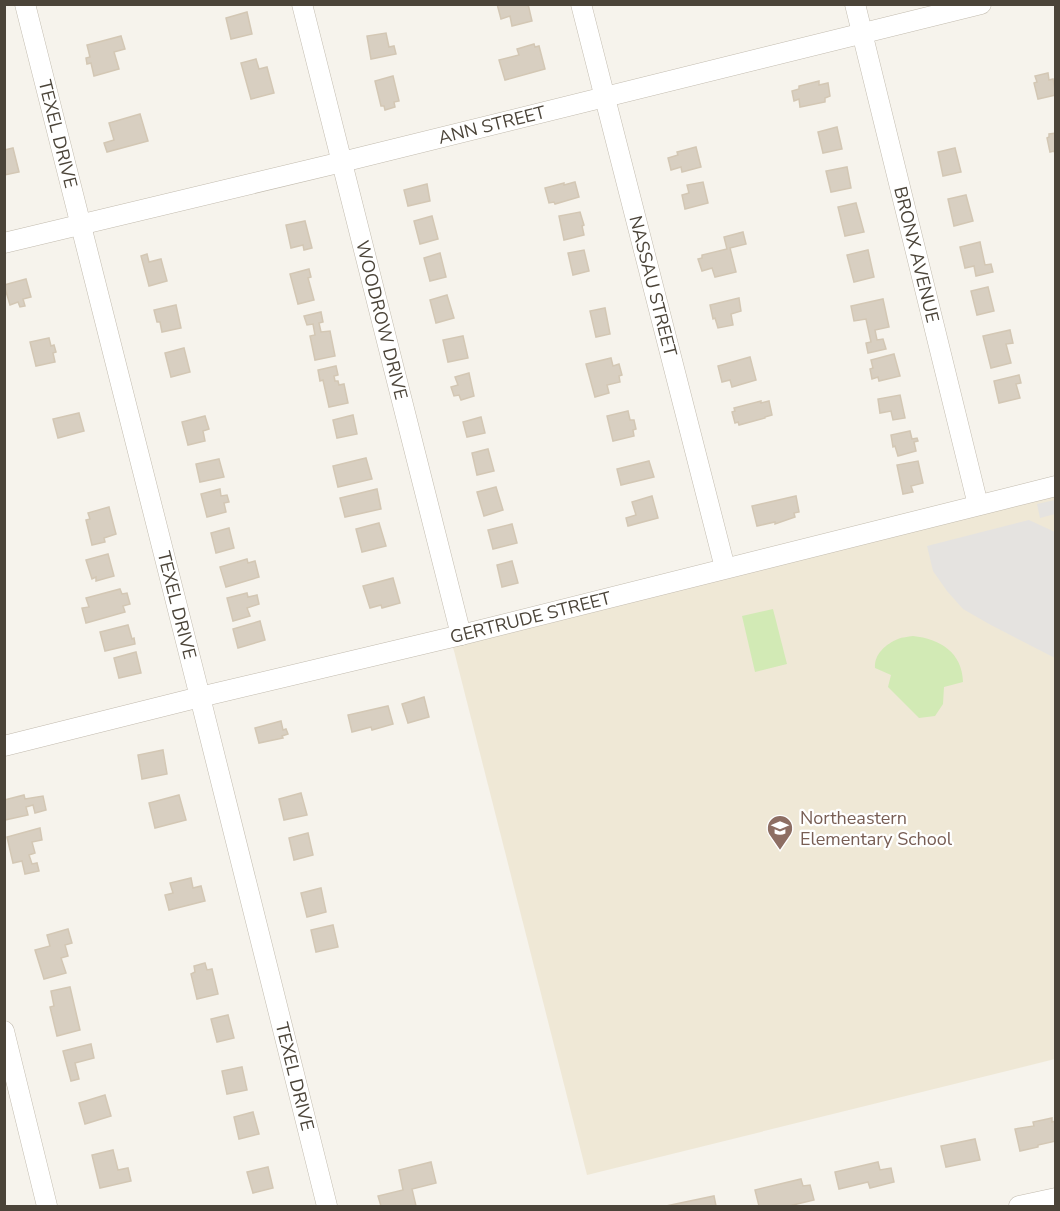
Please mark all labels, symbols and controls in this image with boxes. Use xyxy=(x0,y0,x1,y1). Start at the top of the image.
street label: TEXEL DRIVE xyxy=(33,77,83,191)
street label: ANN STREET xyxy=(436,100,548,150)
street label: BRONX AVENUE xyxy=(888,184,945,325)
street label: NASSAU STREET xyxy=(623,213,683,359)
street label: WOODROW DRIVE xyxy=(350,238,413,402)
street label: TEXEL DRIVE xyxy=(152,549,202,662)
street label: GERTRUDE STREET xyxy=(448,586,614,649)
place label: Northeastern Elementary School xyxy=(800,806,953,851)
school or university icon: Northeastern Elementary School xyxy=(765,813,795,851)
street label: TEXEL DRIVE xyxy=(270,1020,320,1133)

